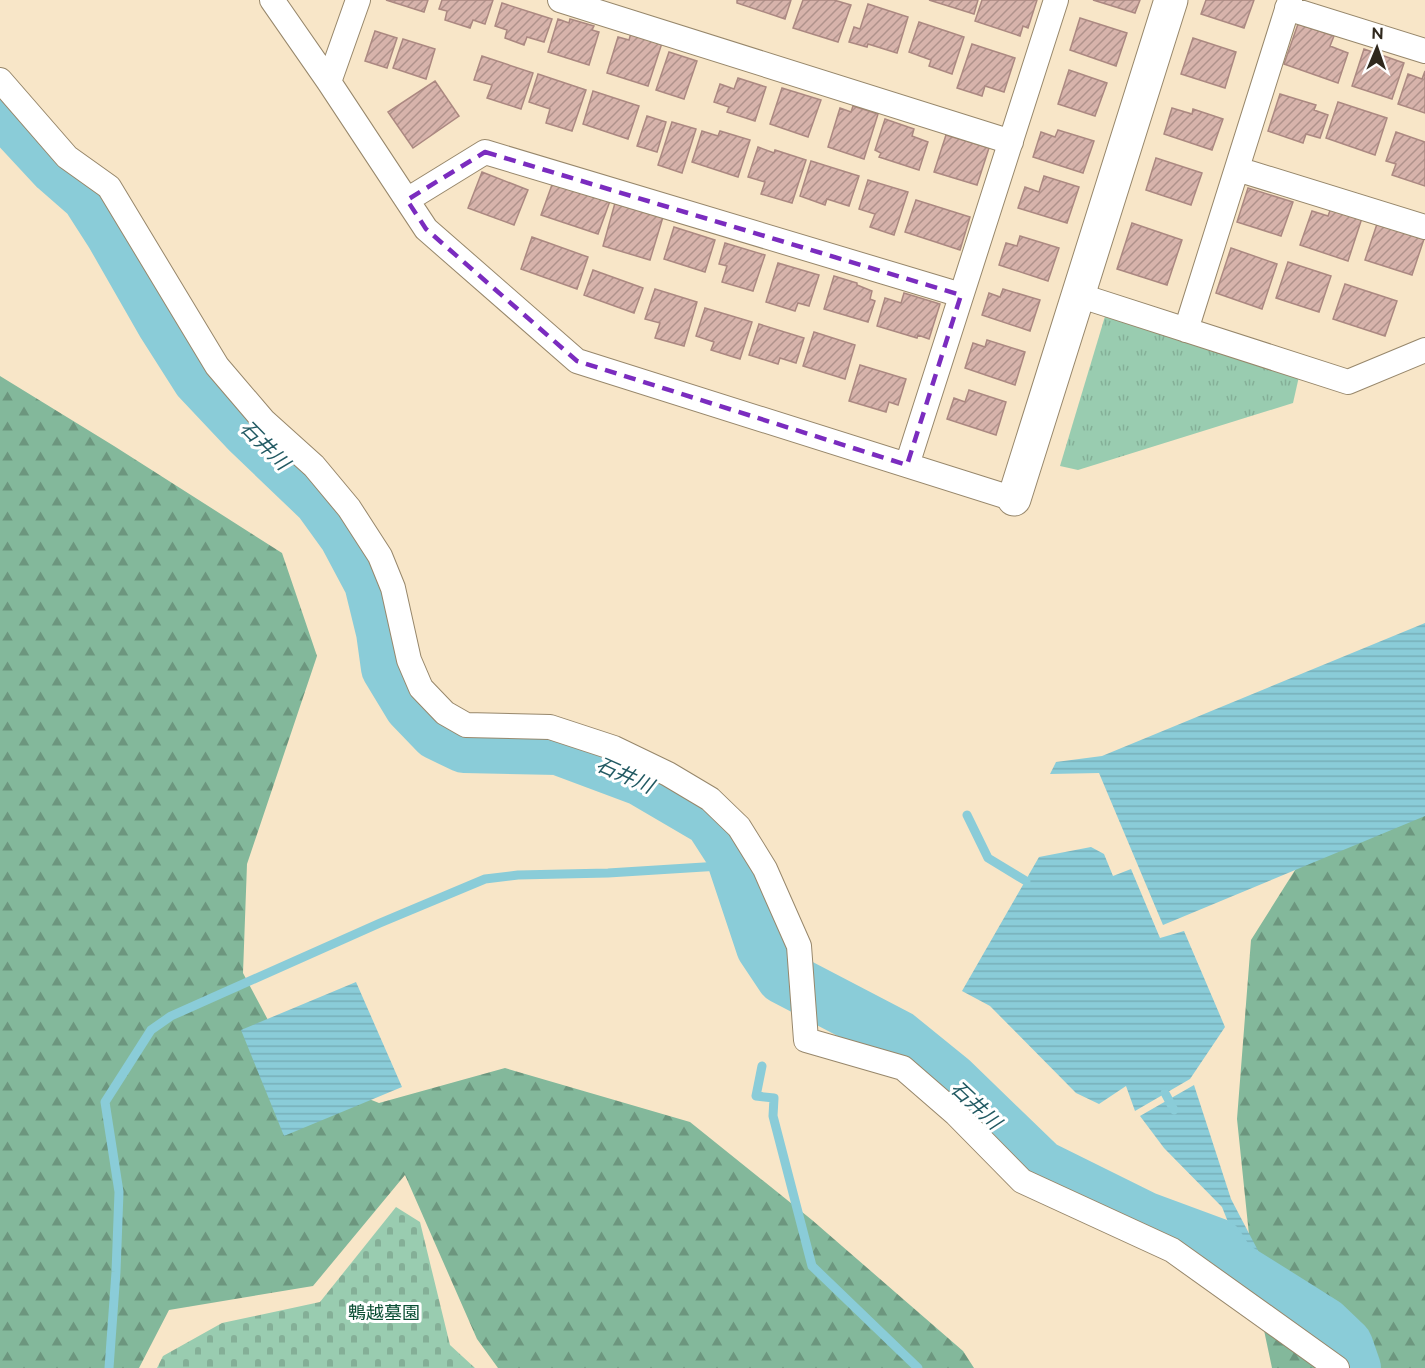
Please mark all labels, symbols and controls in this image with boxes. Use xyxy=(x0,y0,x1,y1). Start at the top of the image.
north arrow xyxy=(1347,18,1407,78)
text: N xyxy=(1371,24,1384,43)
water label: 石井川 xyxy=(235,415,296,476)
water label: 石井川 xyxy=(593,752,659,799)
water label: 石井川 xyxy=(946,1076,1008,1136)
park label: 鵯越墓園 xyxy=(348,1302,420,1323)

